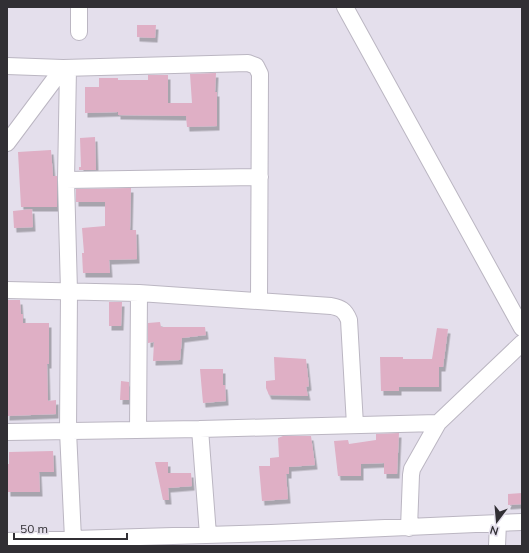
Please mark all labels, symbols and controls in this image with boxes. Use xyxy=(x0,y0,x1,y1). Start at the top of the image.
north arrow xyxy=(477,501,517,541)
scale bar xyxy=(14,515,127,541)
text: 50 m xyxy=(20,521,48,536)
text: N xyxy=(488,523,500,538)

